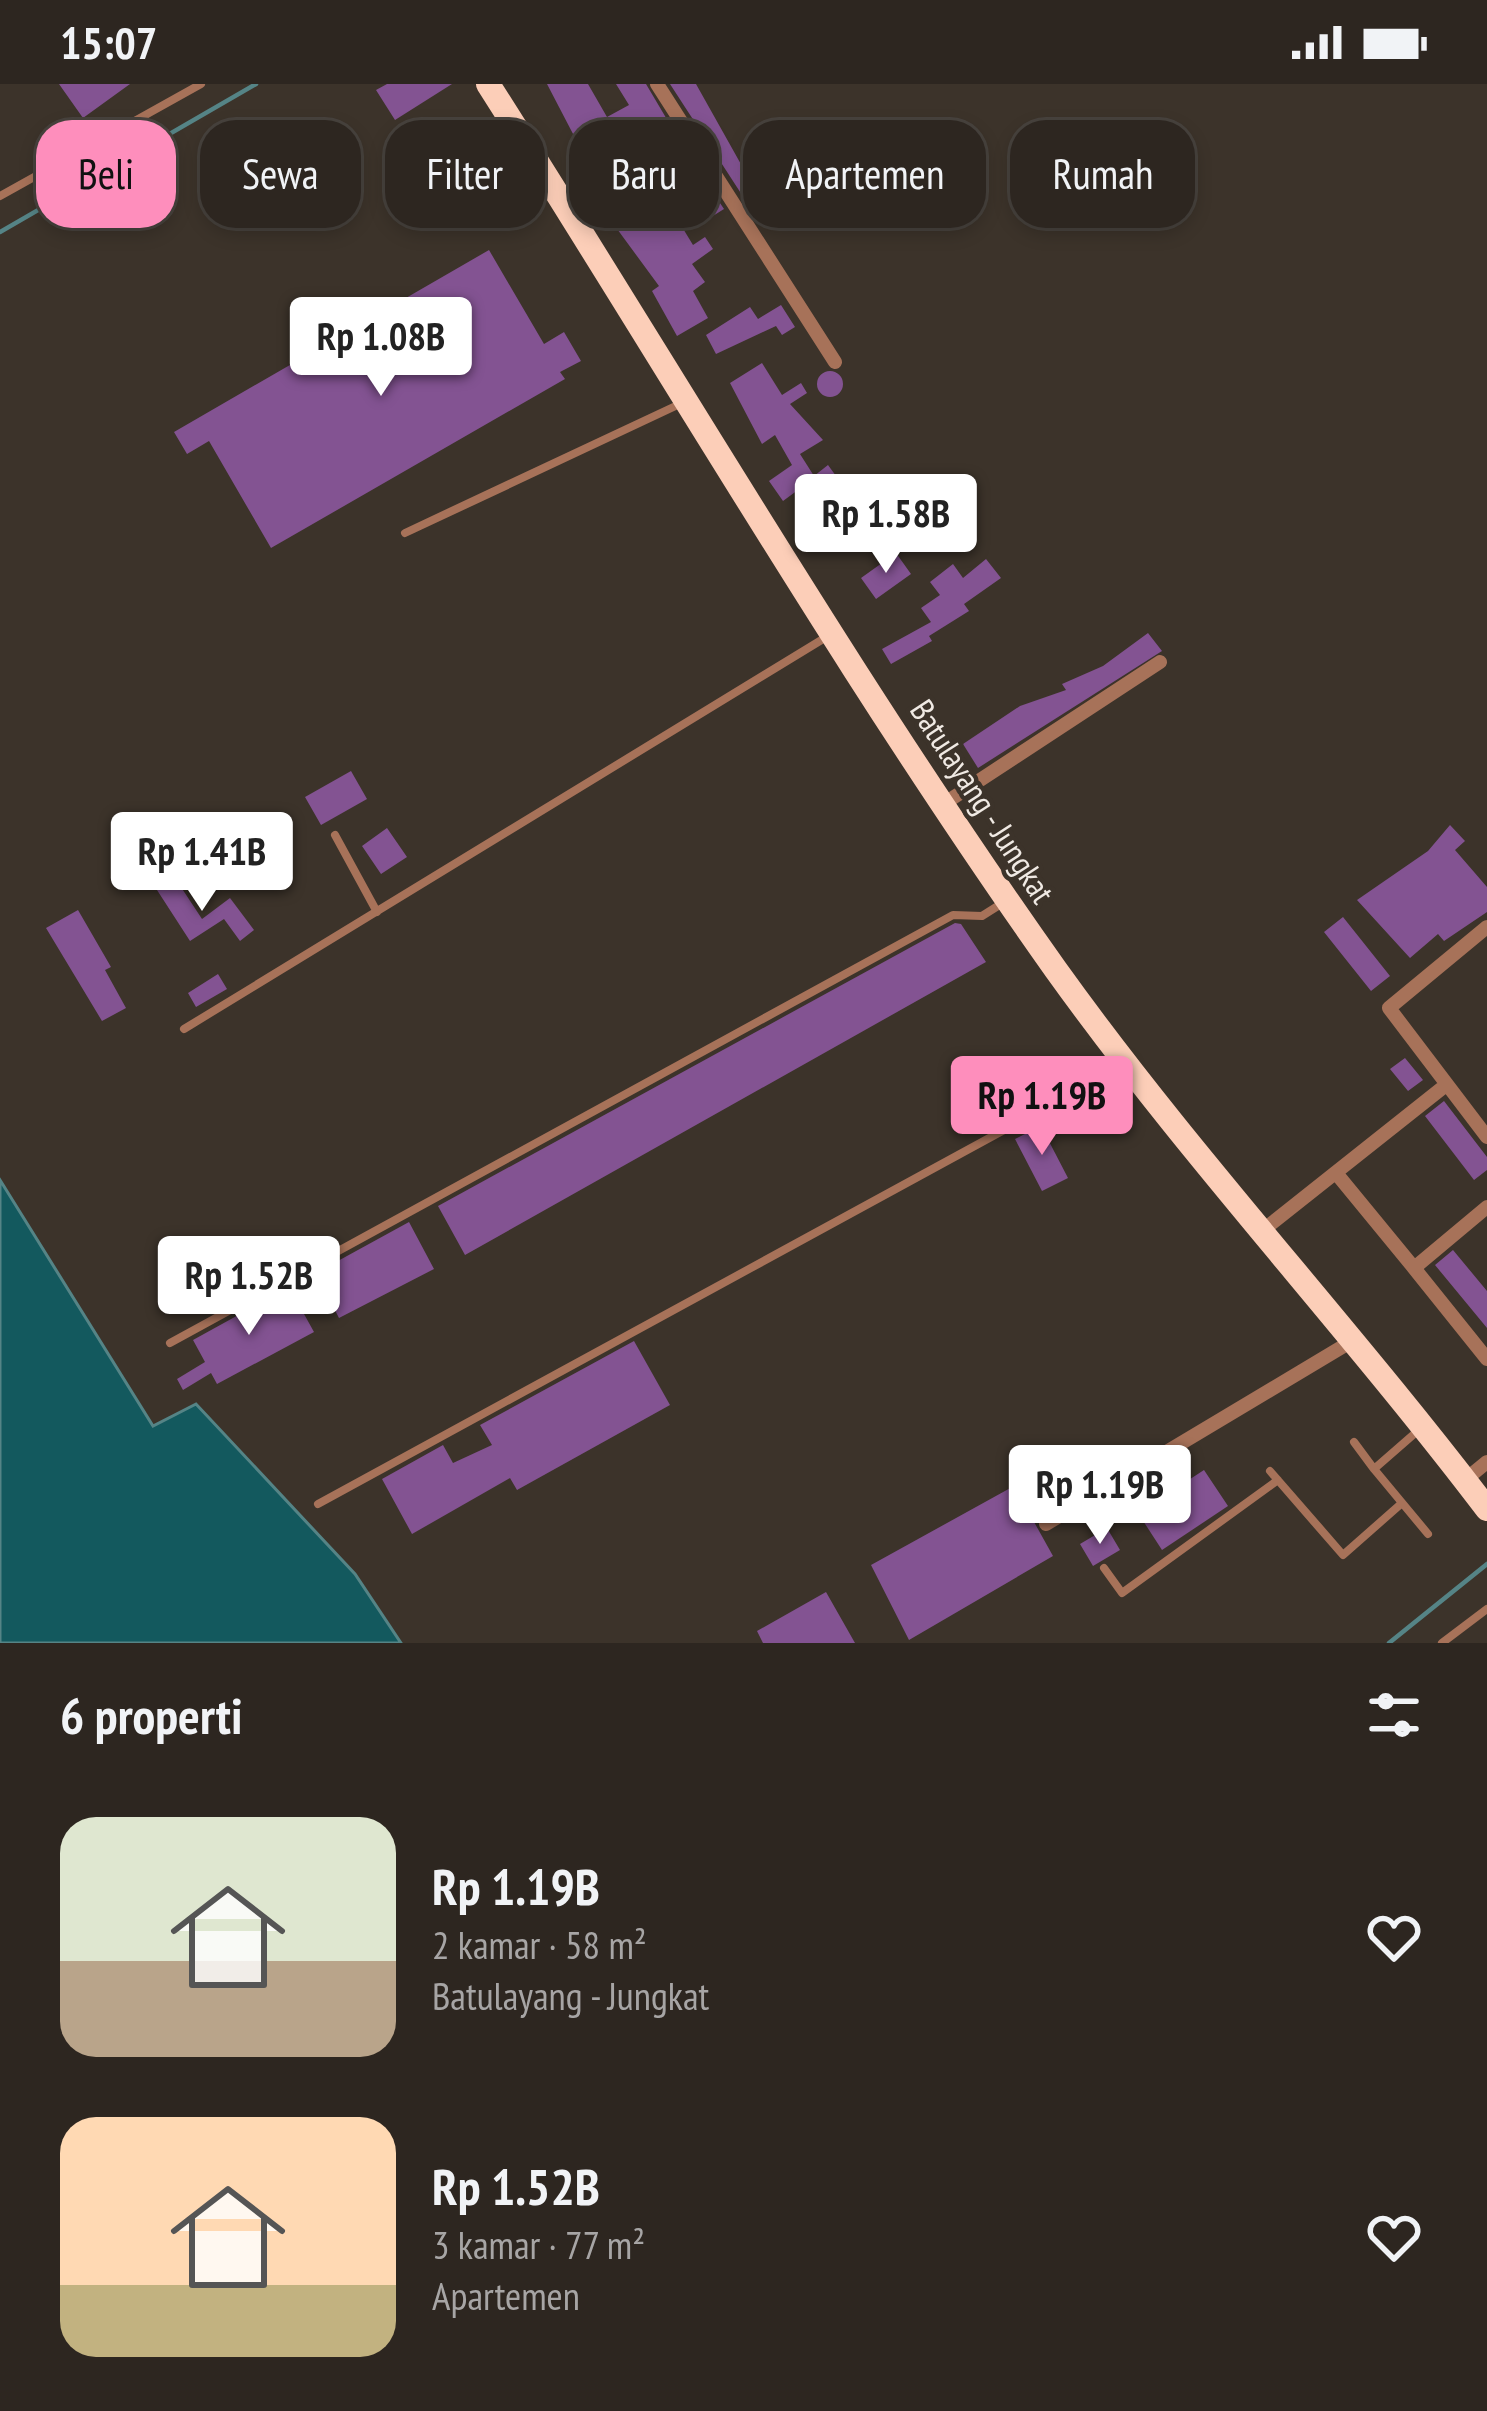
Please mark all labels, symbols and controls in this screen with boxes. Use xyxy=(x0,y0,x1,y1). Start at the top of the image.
text: 15:07 xyxy=(60,13,157,71)
chip: Beli xyxy=(36,120,176,228)
chip: Sewa xyxy=(200,120,361,228)
chip: Filter xyxy=(385,120,545,228)
chip: Baru xyxy=(569,120,719,228)
chip: Apartemen xyxy=(743,120,986,228)
chip: Rumah xyxy=(1010,120,1195,228)
pin: Rp 1.08B xyxy=(257,297,505,399)
text: Rp 1.08B xyxy=(317,310,445,361)
pin: Rp 1.58B xyxy=(762,474,1010,576)
text: Rp 1.58B xyxy=(822,487,950,538)
street label: Batulayang - Jungkat xyxy=(901,691,1065,911)
pin: Rp 1.41B xyxy=(78,812,326,914)
text: Rp 1.41B xyxy=(138,825,266,876)
pin: Rp 1.19B xyxy=(918,1056,1166,1158)
text: Rp 1.19B xyxy=(978,1069,1106,1120)
pin: Rp 1.52B xyxy=(125,1236,373,1338)
text: Rp 1.52B xyxy=(185,1249,313,1300)
pin: Rp 1.19B xyxy=(976,1445,1224,1547)
text: Rp 1.19B xyxy=(1036,1458,1164,1509)
text: 6 properti xyxy=(60,1682,242,1748)
icon: filters xyxy=(1361,1682,1427,1748)
text: Rp 1.19B xyxy=(432,1853,600,1919)
icon: home xyxy=(156,1865,300,2009)
icon: heart xyxy=(1361,1904,1427,1970)
text: 2 kamar · 58 m² xyxy=(432,1919,647,1970)
text: Batulayang - Jungkat xyxy=(432,1970,709,2021)
text: Rp 1.52B xyxy=(432,2153,600,2219)
icon: home xyxy=(156,2165,300,2309)
icon: heart xyxy=(1361,2204,1427,2270)
text: 3 kamar · 77 m² xyxy=(432,2219,645,2270)
text: Apartemen xyxy=(432,2270,580,2321)

